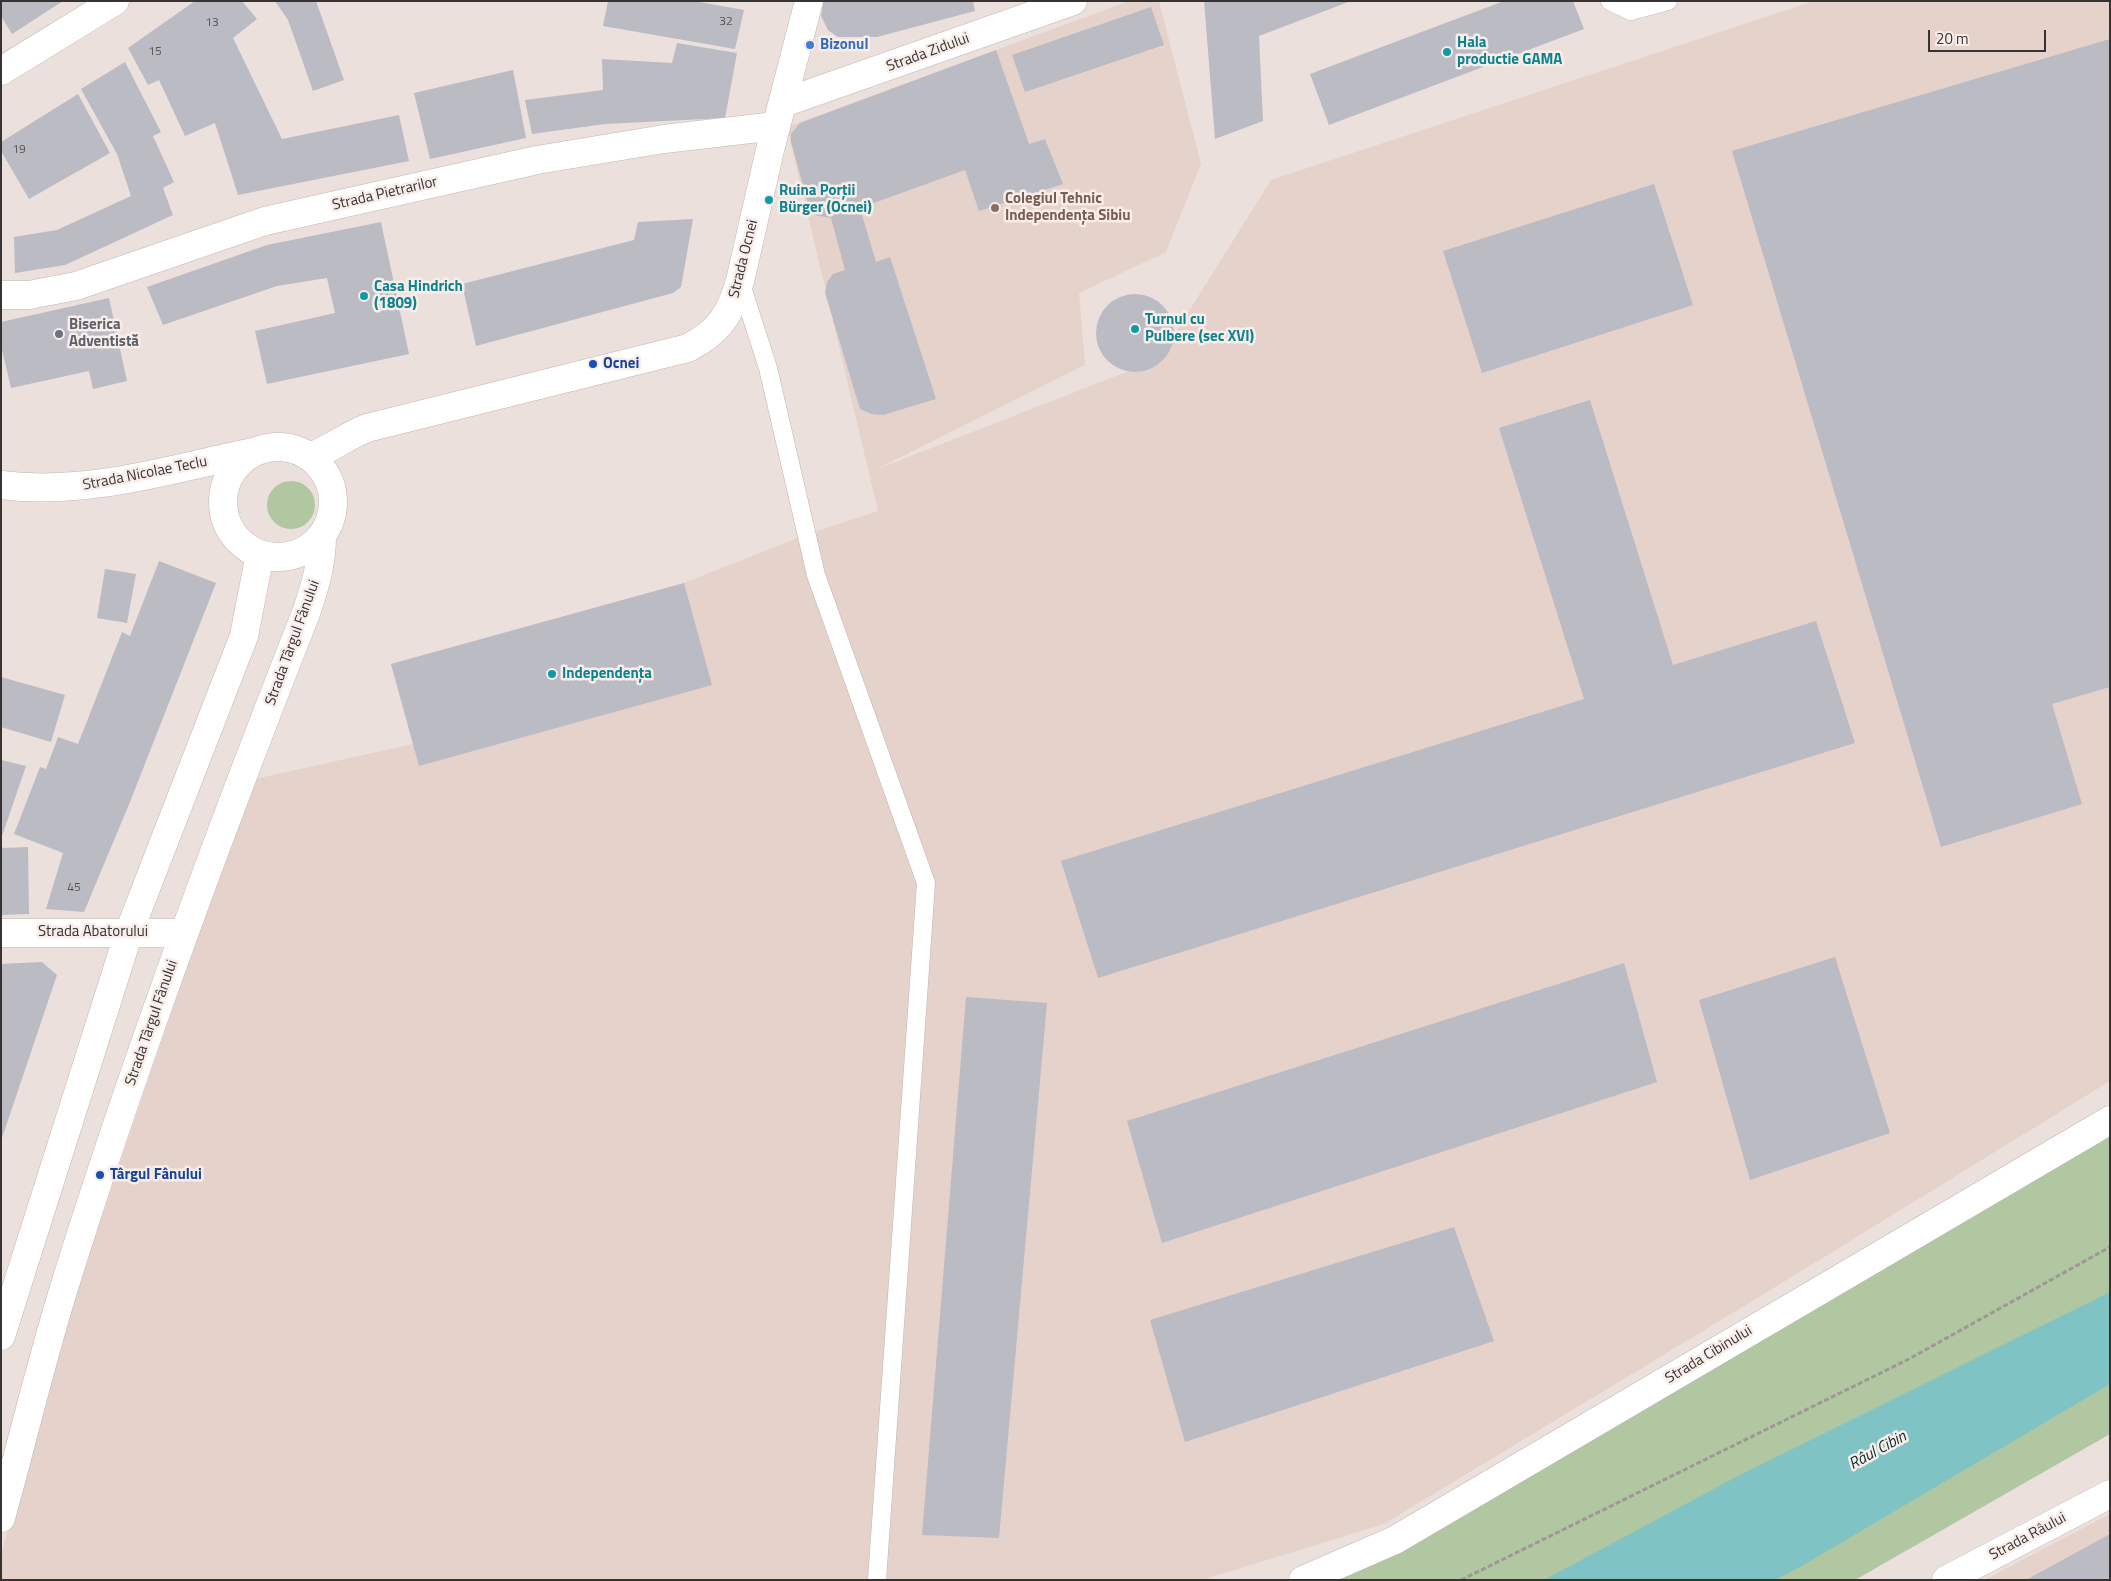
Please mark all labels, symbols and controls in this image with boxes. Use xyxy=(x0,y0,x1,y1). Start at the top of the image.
house number: 32 xyxy=(719,15,733,29)
house number: 13 xyxy=(205,16,219,30)
scale bar xyxy=(1931,20,2048,52)
text: 20 m xyxy=(1936,27,1969,50)
street label: Strada Zidului xyxy=(884,30,972,76)
place label: Hala productie GAMA xyxy=(1457,34,1562,69)
place label: Bizonul xyxy=(820,36,868,54)
marker: Bizonul xyxy=(804,39,816,51)
house number: 15 xyxy=(148,45,162,59)
marker: Hala productie GAMA xyxy=(1441,46,1453,58)
house number: 19 xyxy=(12,143,26,157)
street label: Strada Pietrarilor xyxy=(331,173,439,215)
place label: Ruina Porții Bürger (Ocnei) xyxy=(779,182,872,217)
place label: Colegiul Tehnic Independența Sibiu xyxy=(1005,190,1131,225)
marker: Ruina Porții Bürger (Ocnei) xyxy=(763,194,775,206)
marker: Colegiul Tehnic Independența Sibiu xyxy=(989,202,1001,214)
street label: Strada Ocnei xyxy=(726,218,762,300)
place label: Casa Hindrich (1809) xyxy=(374,278,463,313)
marker: Casa Hindrich (1809) xyxy=(358,290,370,302)
place label: Turnul cu Pulbere (sec XVI) xyxy=(1145,311,1254,346)
place label: Biserica Adventistă xyxy=(69,316,139,351)
marker: Turnul cu Pulbere (sec XVI) xyxy=(1129,323,1141,335)
marker: Biserica Adventistă xyxy=(53,328,65,340)
place label: Ocnei xyxy=(603,355,639,373)
marker: Ocnei xyxy=(587,358,599,370)
street label: Strada Nicolae Teclu xyxy=(81,453,209,495)
street label: Strada Târgul Fânului xyxy=(262,578,324,708)
place label: Independența xyxy=(562,665,652,683)
marker: Independența xyxy=(546,668,558,680)
house number: 45 xyxy=(67,881,81,895)
street label: Strada Abatorului xyxy=(38,923,148,941)
street label: Strada Târgul Fânului xyxy=(122,958,182,1088)
place label: Târgul Fânului xyxy=(110,1166,202,1184)
marker: Târgul Fânului xyxy=(94,1169,106,1181)
street label: Strada Cibinului xyxy=(1662,1322,1756,1388)
water label: Râul Cibin xyxy=(1846,1427,1910,1475)
street label: Strada Râului xyxy=(1987,1509,2069,1565)

